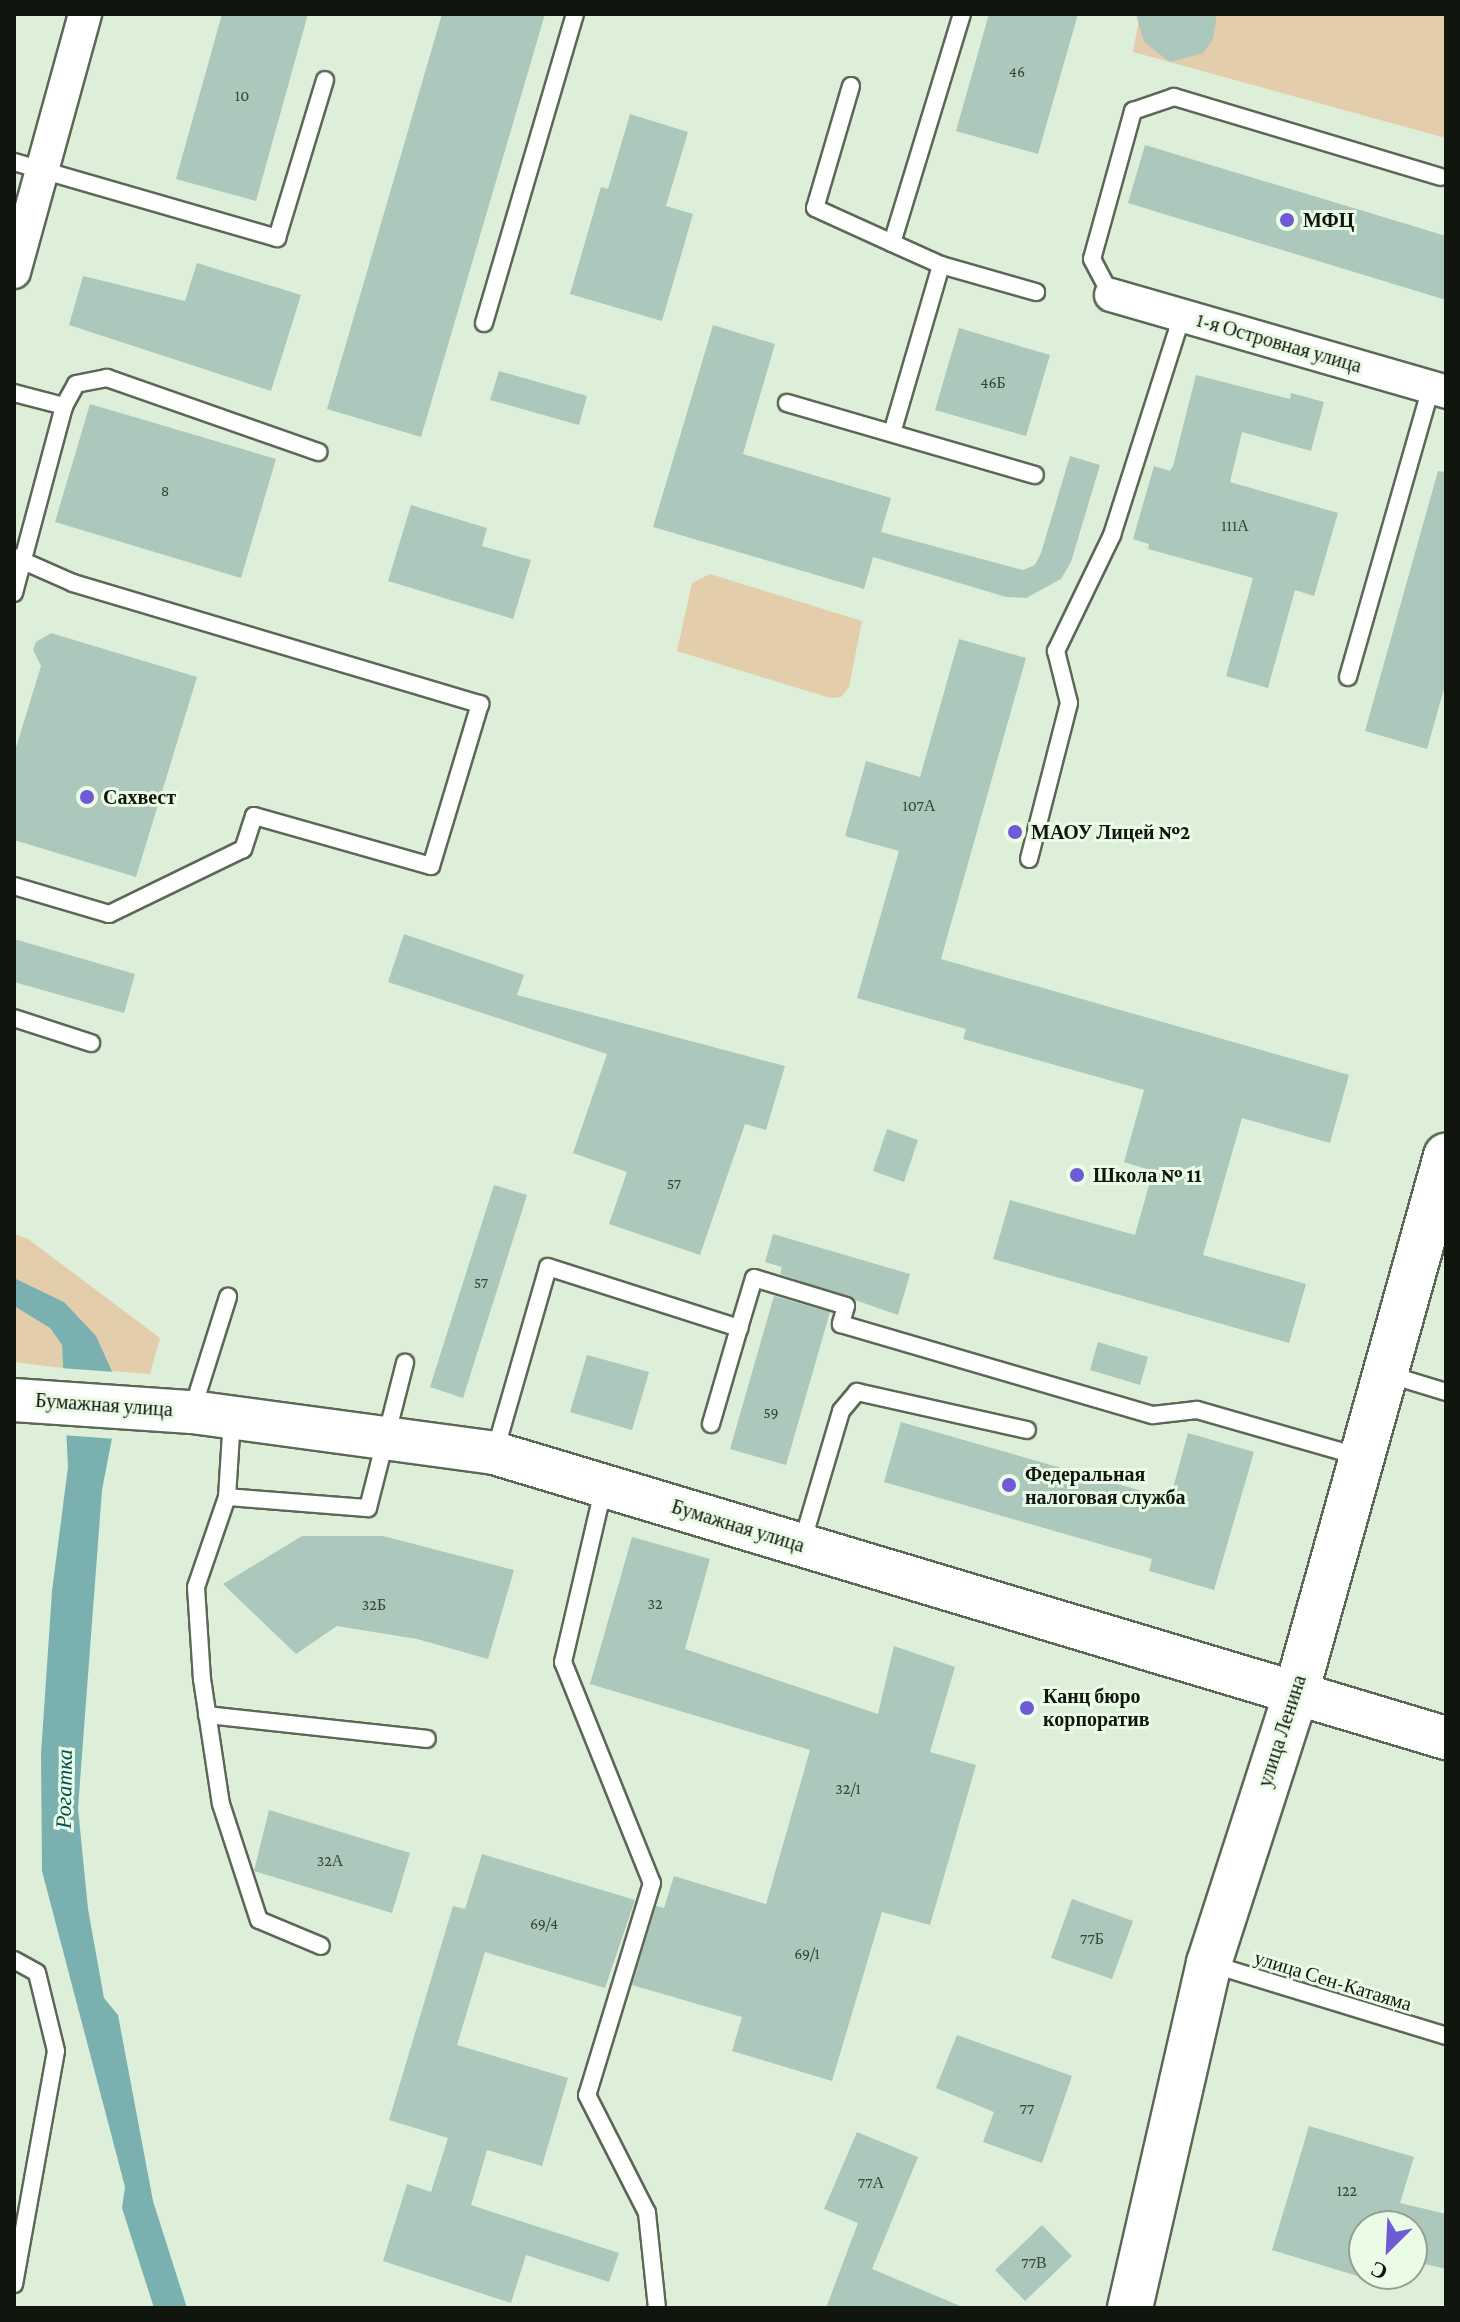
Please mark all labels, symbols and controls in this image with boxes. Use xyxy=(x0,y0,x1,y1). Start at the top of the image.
house number: 46 xyxy=(1009,62,1025,82)
house number: 10 xyxy=(235,86,249,106)
place label: МФЦ xyxy=(1303,208,1354,232)
marker: МФЦ xyxy=(1278,211,1296,229)
street label: 1-я Островная улица xyxy=(1194,308,1364,378)
house number: 46Б xyxy=(980,373,1006,393)
house number: 8 xyxy=(161,481,169,501)
house number: 111А xyxy=(1221,516,1249,536)
place label: Сахвест xyxy=(103,785,176,809)
marker: Сахвест xyxy=(78,788,96,806)
house number: 107А xyxy=(903,796,935,816)
place label: МАОУ Лицей №2 xyxy=(1031,820,1190,844)
marker: МАОУ Лицей №2 xyxy=(1006,823,1024,841)
place label: Школа № 11 xyxy=(1093,1163,1201,1187)
marker: Школа № 11 xyxy=(1068,1166,1086,1184)
house number: 57 xyxy=(667,1174,681,1194)
house number: 57 xyxy=(474,1273,488,1293)
street label: Бумажная улица xyxy=(34,1388,174,1422)
house number: 59 xyxy=(763,1403,779,1423)
place label: Федеральная налоговая служба xyxy=(1025,1462,1186,1509)
marker: Федеральная налоговая служба xyxy=(1000,1476,1018,1494)
street label: Бумажная улица xyxy=(669,1494,807,1558)
house number: 32 xyxy=(647,1594,663,1614)
house number: 32Б xyxy=(362,1595,386,1615)
street label: улица Ленина xyxy=(1253,1672,1311,1790)
place label: Канц бюро корпоратив xyxy=(1043,1684,1150,1731)
marker: Канц бюро корпоратив xyxy=(1018,1699,1036,1717)
water label: Рогатка xyxy=(50,1749,78,1829)
house number: 32/1 xyxy=(835,1779,861,1799)
house number: 32А xyxy=(317,1851,343,1871)
house number: 69/4 xyxy=(530,1914,558,1934)
house number: 77Б xyxy=(1080,1929,1104,1949)
house number: 69/1 xyxy=(794,1944,820,1964)
street label: улица Сен-Катаяма xyxy=(1251,1946,1415,2016)
house number: 77 xyxy=(1020,2099,1034,2119)
house number: 77А xyxy=(858,2173,884,2193)
house number: 122 xyxy=(1337,2181,1357,2201)
north arrow xyxy=(1348,2210,1428,2290)
house number: 77В xyxy=(1021,2253,1047,2273)
text: С xyxy=(1367,2256,1391,2285)

